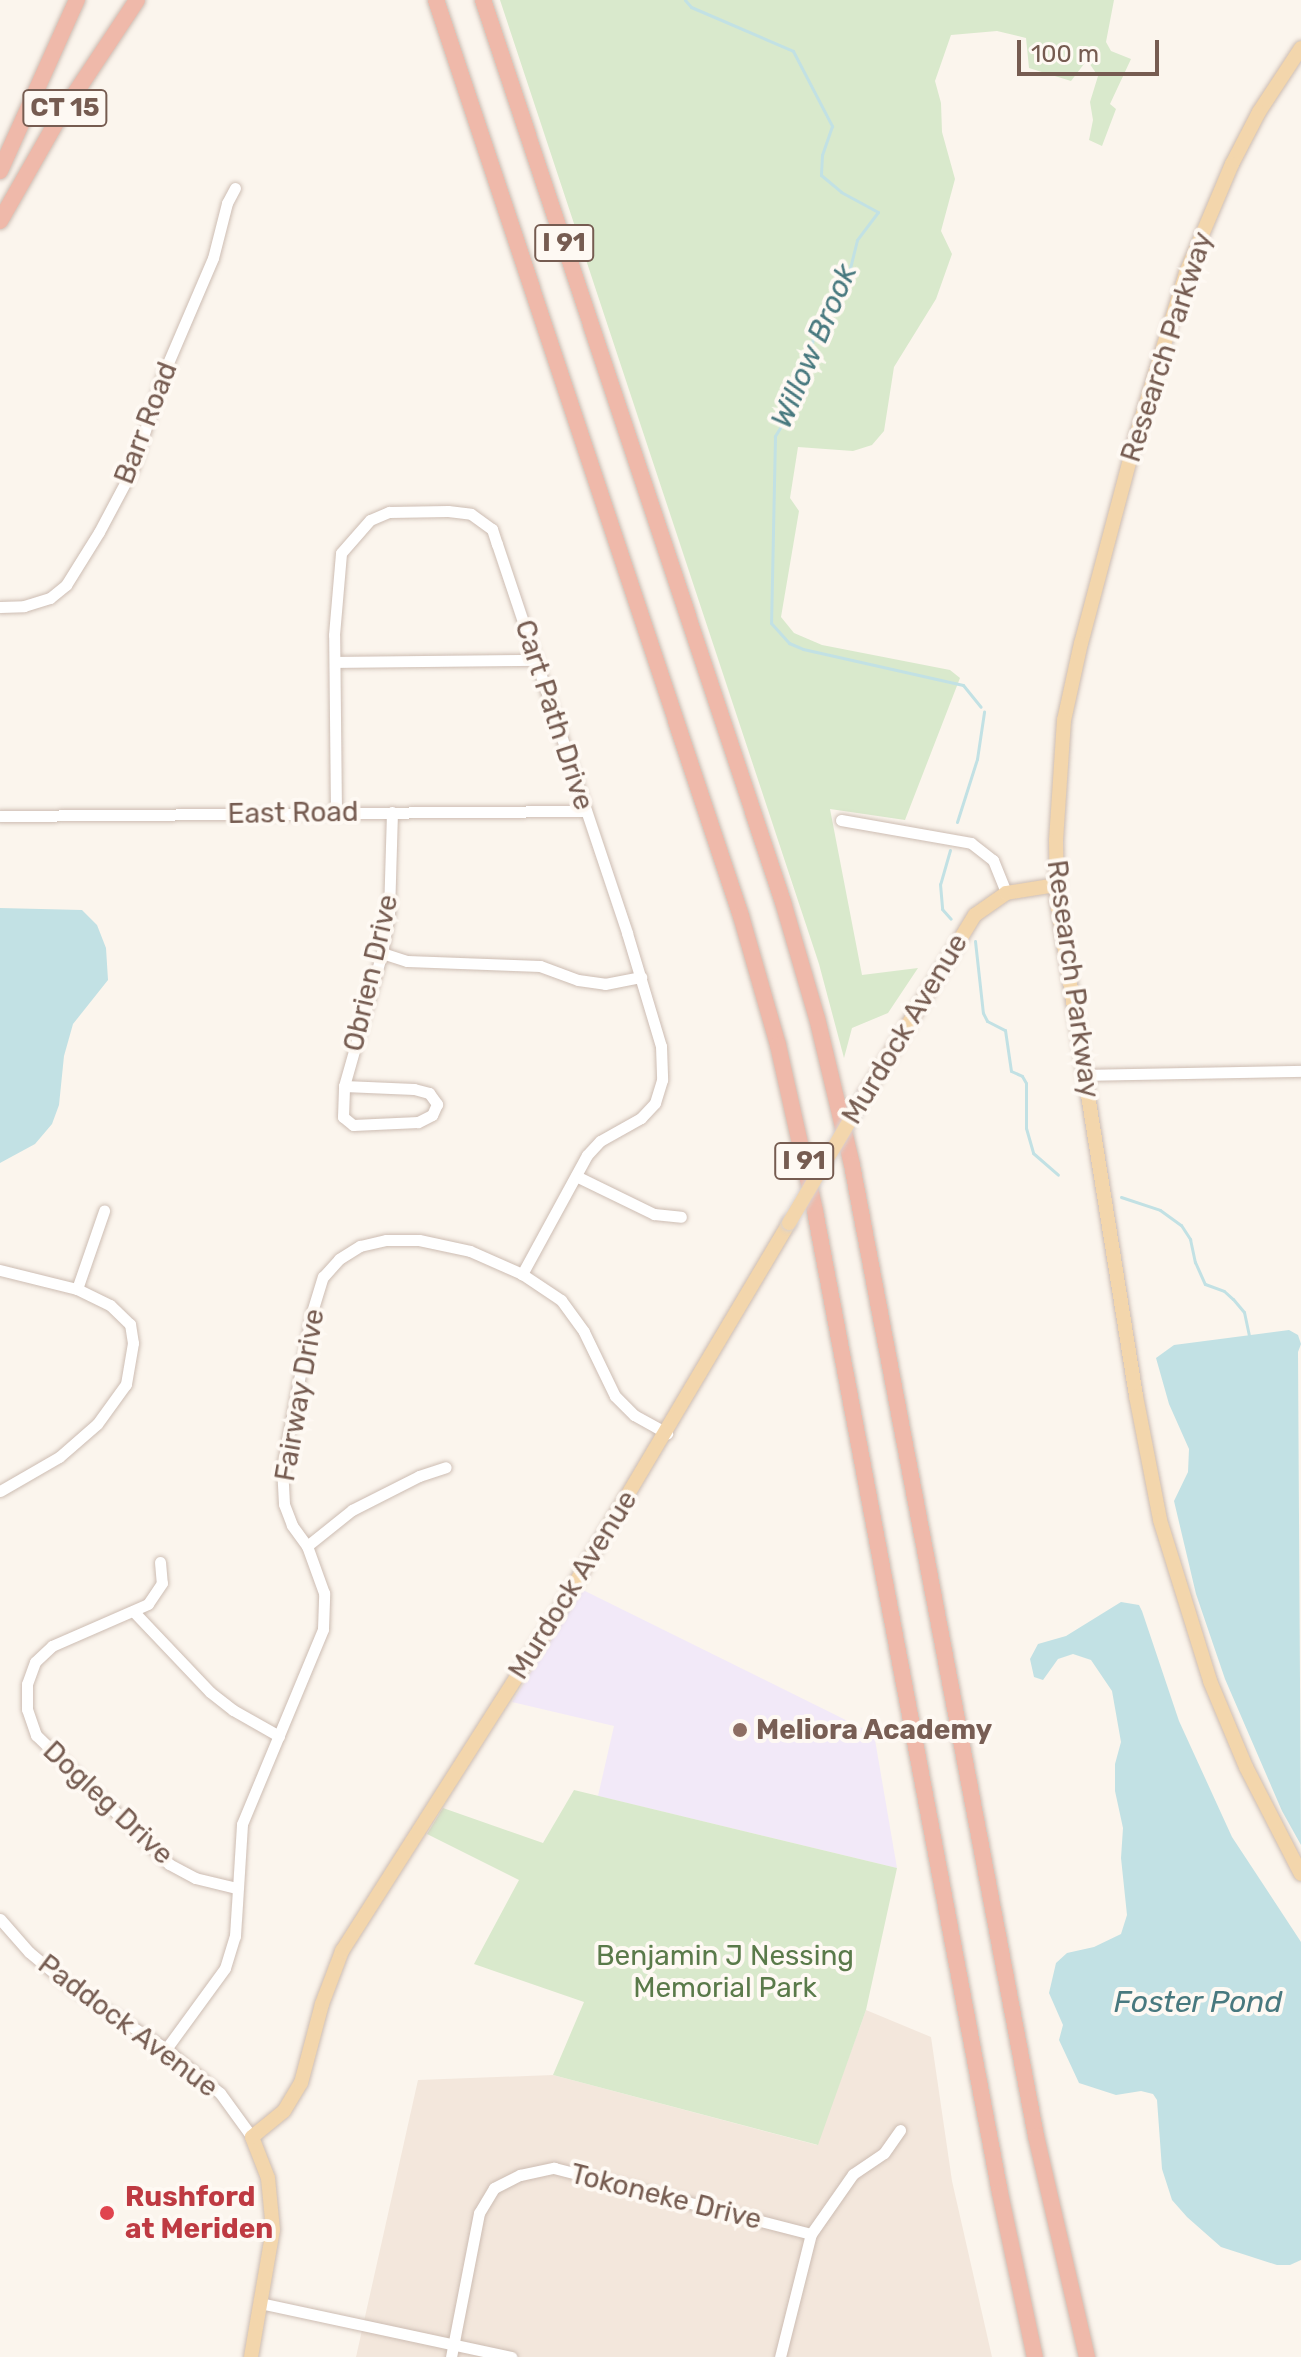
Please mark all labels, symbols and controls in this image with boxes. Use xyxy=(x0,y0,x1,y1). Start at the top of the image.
scale bar xyxy=(1021,24,1163,74)
text: 100 m xyxy=(1031,40,1099,68)
road number: CT 15 xyxy=(21,86,109,130)
road number: I 91 xyxy=(534,221,594,265)
street label: Research Parkway xyxy=(1114,228,1220,466)
water label: Willow Brook xyxy=(763,258,865,434)
street label: Barr Road xyxy=(107,357,185,489)
street label: Cart Path Drive xyxy=(507,616,601,814)
street label: East Road xyxy=(227,795,359,831)
street label: Research Parkway xyxy=(1040,858,1106,1100)
street label: Obrien Drive xyxy=(337,891,405,1055)
street label: Murdock Avenue xyxy=(835,927,975,1131)
road number: I 91 xyxy=(774,1139,834,1183)
street label: Fairway Drive xyxy=(268,1306,332,1484)
street label: Murdock Avenue xyxy=(501,1484,645,1686)
place label: Meliora Academy xyxy=(756,1713,993,1747)
marker: Meliora Academy xyxy=(731,1721,749,1739)
street label: Dogleg Drive xyxy=(36,1734,180,1872)
park label: Benjamin J Nessing Memorial Park xyxy=(596,1939,854,2005)
street label: Paddock Avenue xyxy=(31,1947,225,2105)
water label: Foster Pond xyxy=(1113,1984,1283,2020)
street label: Tokoneke Drive xyxy=(567,2157,765,2237)
place label: Rushford at Meriden xyxy=(125,2180,273,2246)
marker: Rushford at Meriden xyxy=(96,2202,118,2224)

